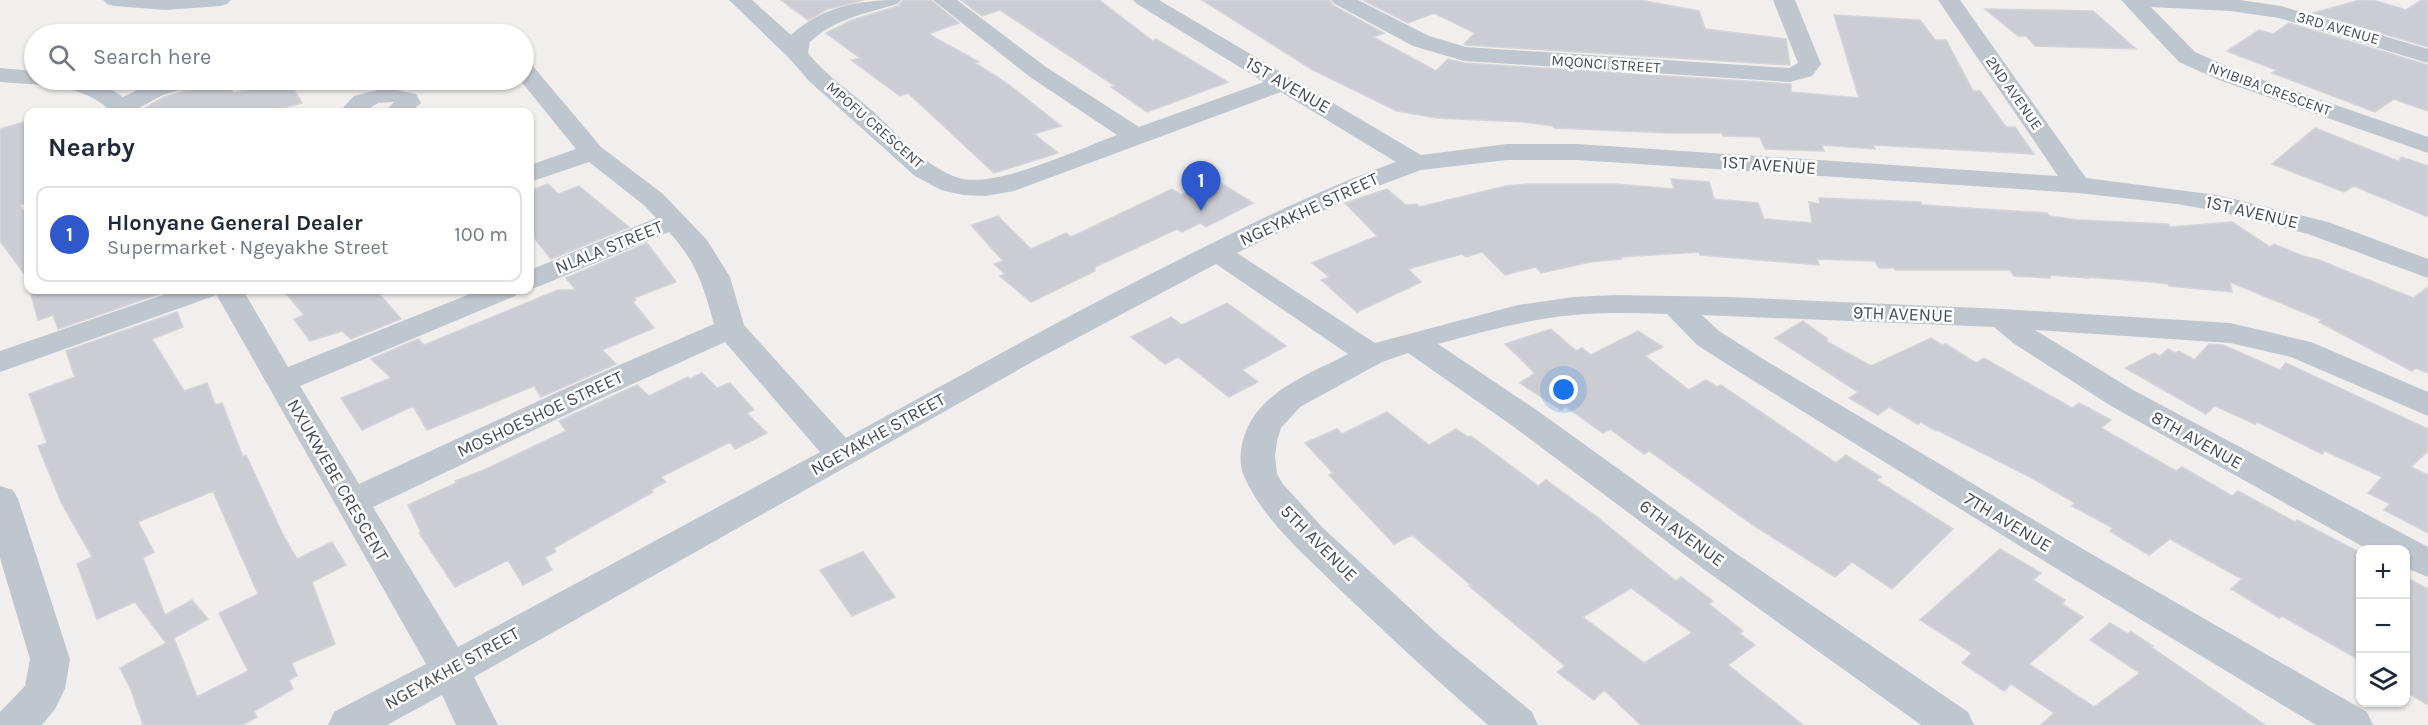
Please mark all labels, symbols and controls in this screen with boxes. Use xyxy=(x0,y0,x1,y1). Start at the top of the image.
street label: 3RD AVENUE xyxy=(2295,8,2381,48)
search box xyxy=(24,24,534,90)
icon: search xyxy=(45,41,78,74)
text: Search here xyxy=(93,44,211,70)
street label: MQONCI STREET xyxy=(1551,51,1662,77)
street label: 1ST AVENUE xyxy=(1242,52,1334,118)
street label: 2ND AVENUE xyxy=(1982,53,2046,133)
street label: NYIBIBA CRESCENT xyxy=(2206,58,2334,120)
street label: MPOFU CRESCENT xyxy=(823,78,928,173)
text: Nearby xyxy=(48,132,135,163)
street label: 1ST AVENUE xyxy=(1721,151,1817,179)
pin: 1 xyxy=(1182,162,1220,211)
street label: NGEYAKHE STREET xyxy=(1236,167,1382,251)
street label: 1ST AVENUE xyxy=(2204,191,2300,233)
text: Hlonyane General Dealer xyxy=(107,210,363,236)
street label: NLALA STREET xyxy=(552,215,666,279)
text: 1 xyxy=(66,223,73,246)
text: 100 m xyxy=(454,223,508,246)
text: Supermarket · Ngeyakhe Street xyxy=(107,236,388,259)
street label: 9TH AVENUE xyxy=(1853,301,1953,327)
street label: MOSHOESHOE STREET xyxy=(454,366,626,462)
your location xyxy=(1549,375,1578,404)
street label: NGEYAKHE STREET xyxy=(807,388,949,480)
street label: NXUKWEBE CRESCENT xyxy=(283,395,393,565)
street label: 8TH AVENUE xyxy=(2148,406,2246,474)
street label: 7TH AVENUE xyxy=(1960,487,2056,557)
street label: 6TH AVENUE xyxy=(1635,495,1729,571)
street label: 5TH AVENUE xyxy=(1276,500,1362,586)
map controls xyxy=(2356,545,2410,707)
button: + xyxy=(2356,545,2410,599)
button: − xyxy=(2356,599,2410,653)
street label: NGEYAKHE STREET xyxy=(381,622,523,714)
button: layers xyxy=(2356,653,2410,707)

